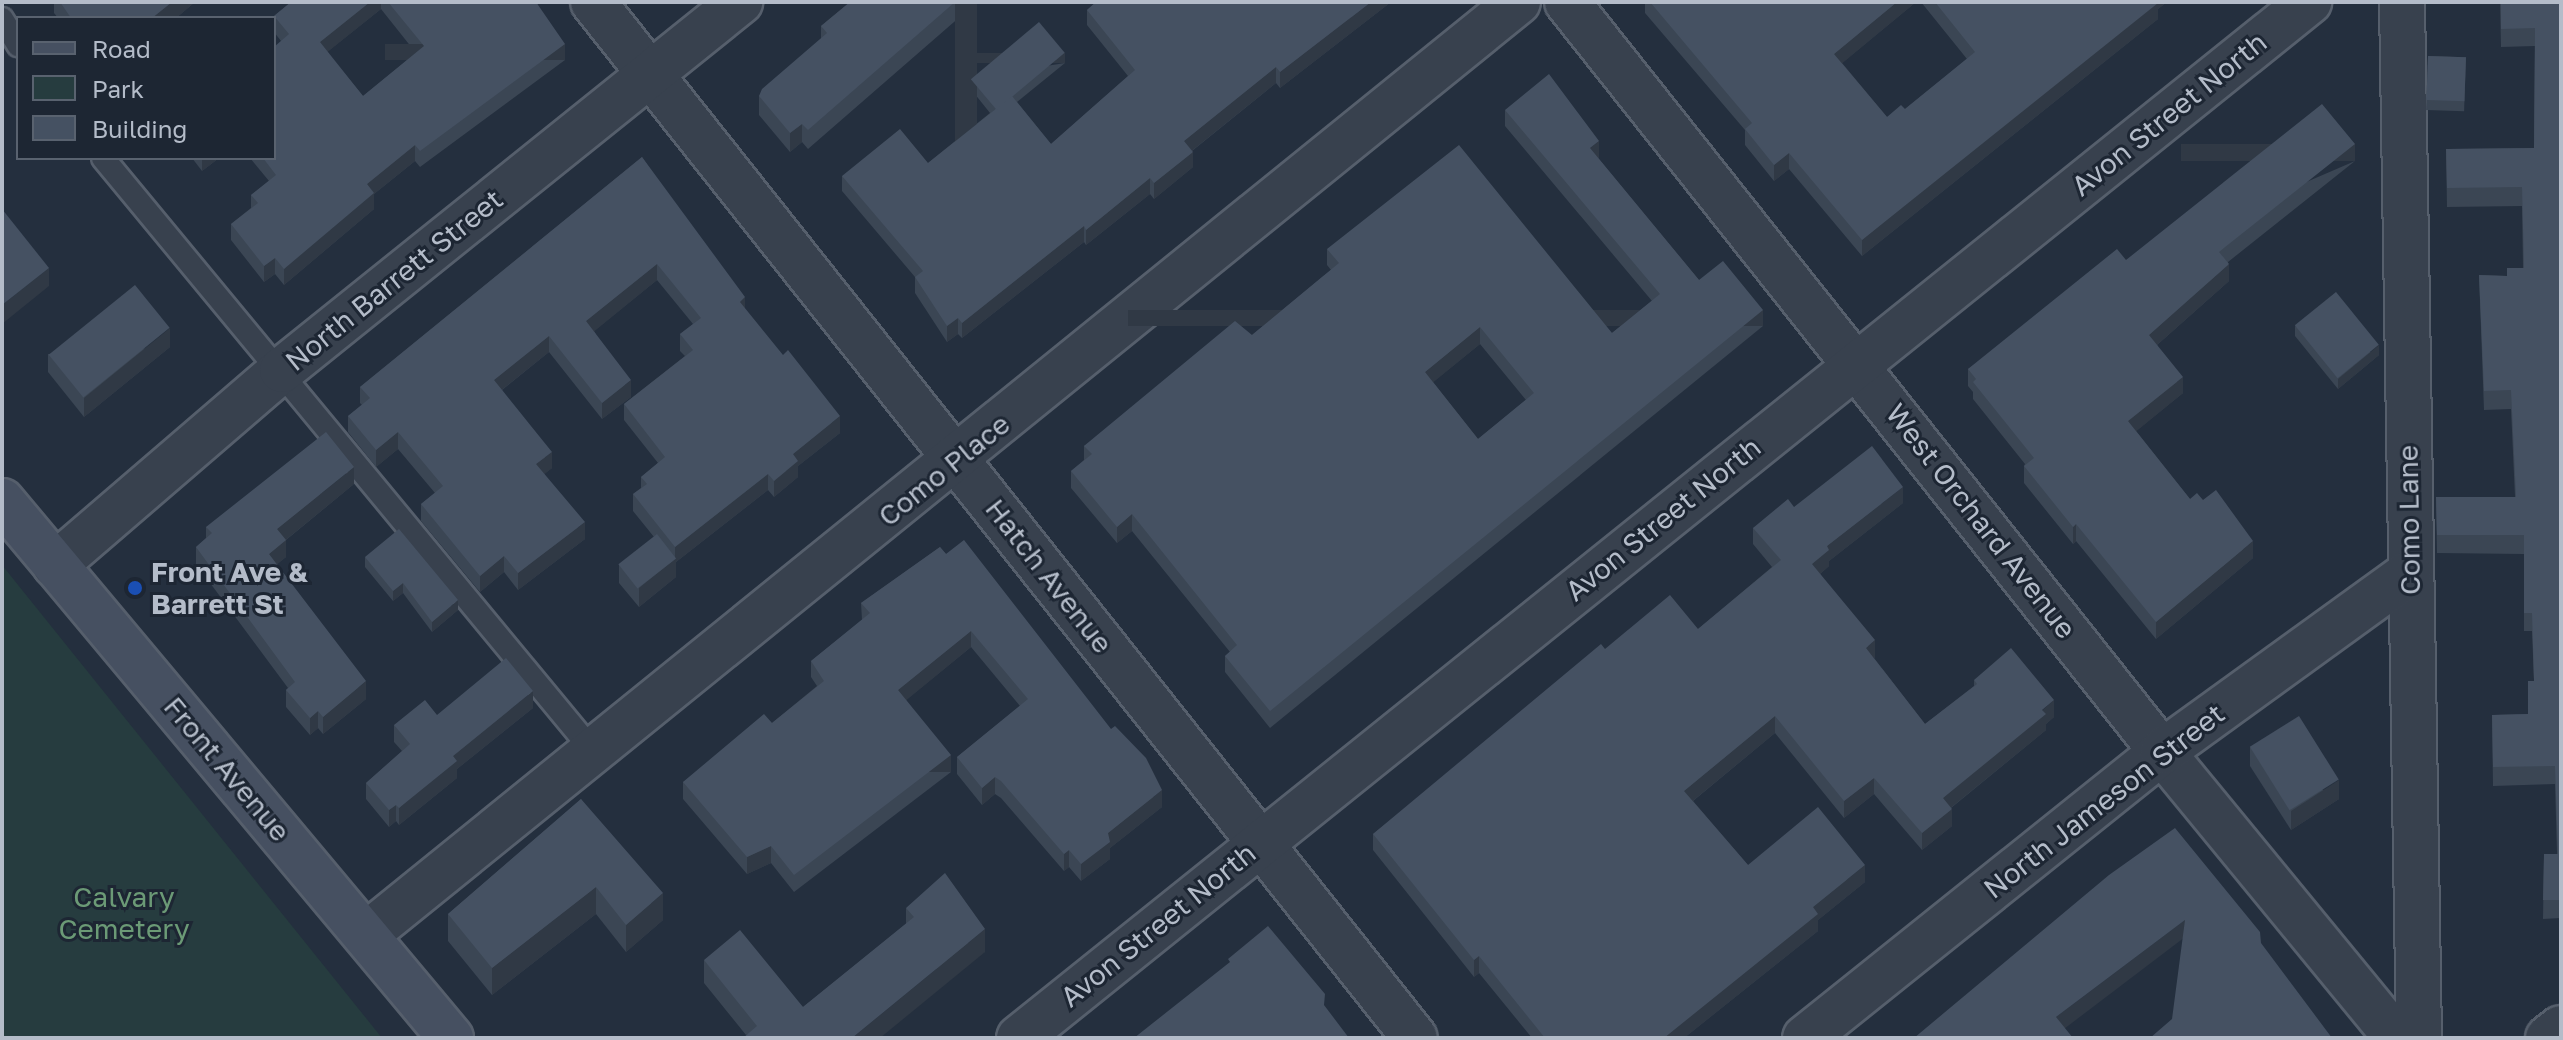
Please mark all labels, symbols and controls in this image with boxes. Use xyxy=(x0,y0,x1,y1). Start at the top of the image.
legend xyxy=(16,16,276,160)
street label: Avon Street North xyxy=(2065,25,2273,203)
text: Road xyxy=(92,34,151,63)
text: Park xyxy=(92,74,144,103)
text: Building xyxy=(92,114,187,143)
street label: North Barrett Street xyxy=(279,182,509,378)
street label: West Orchard Avenue xyxy=(1879,397,2083,645)
street label: Como Place xyxy=(872,407,1016,533)
street label: Avon Street North xyxy=(1559,430,1767,608)
street label: Como Lane xyxy=(2391,445,2427,595)
street label: Hatch Avenue xyxy=(978,492,1120,660)
place label: Front Ave & Barrett St xyxy=(151,555,308,621)
marker: Front Ave & Barrett St xyxy=(126,579,144,597)
street label: Front Avenue xyxy=(157,690,297,848)
street label: North Jameson Street xyxy=(1977,697,2231,905)
street label: Avon Street North xyxy=(1054,836,1262,1014)
park label: Calvary Cemetery xyxy=(58,880,190,946)

